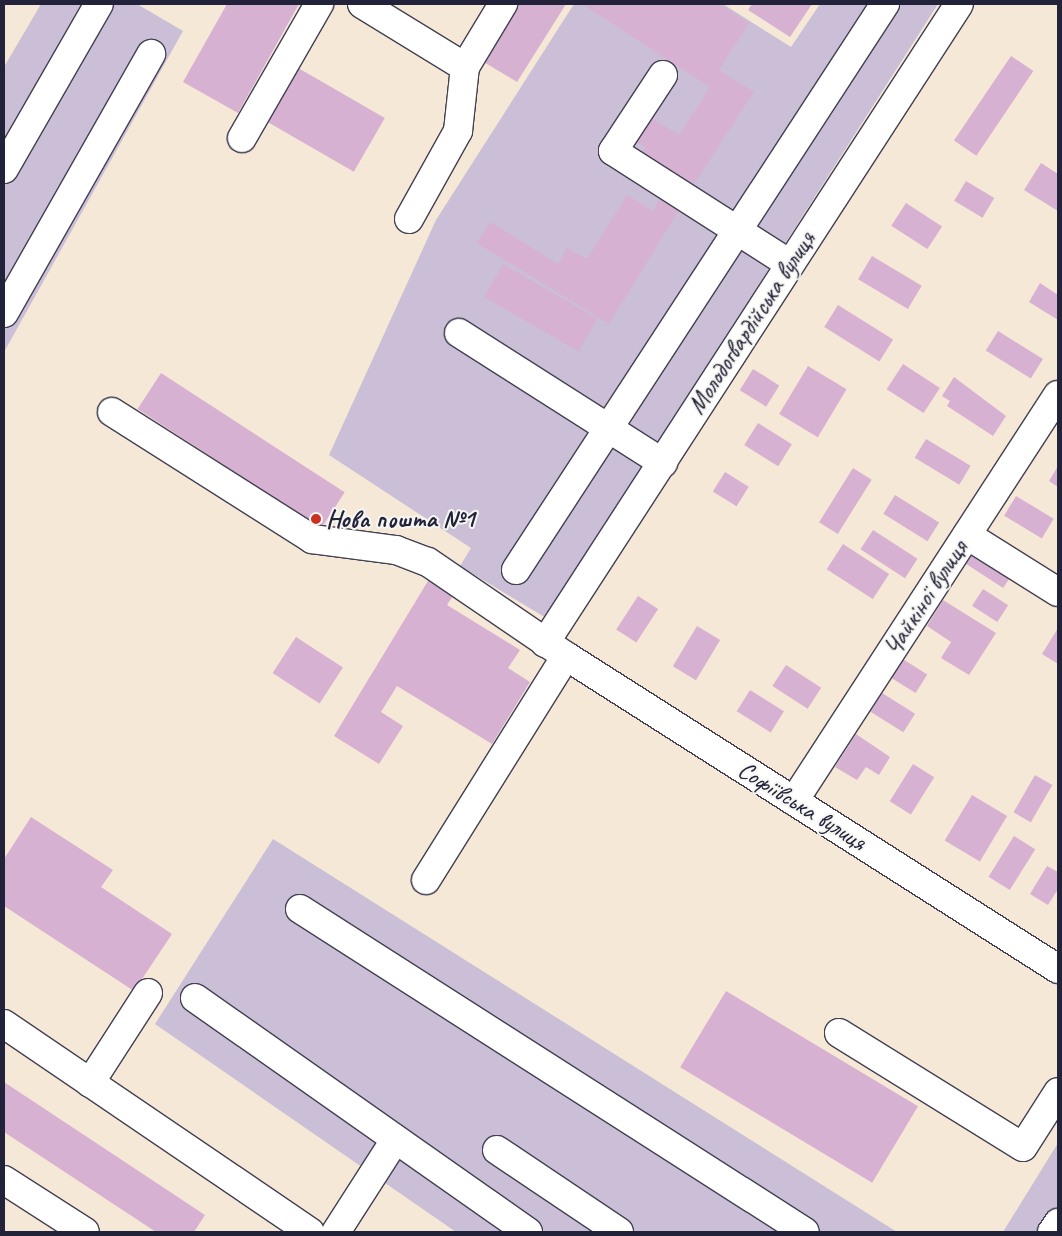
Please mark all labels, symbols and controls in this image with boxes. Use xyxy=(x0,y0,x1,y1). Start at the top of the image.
street label: Молодогвардійська вулиця xyxy=(681,226,823,420)
place label: Нова пошта №1 xyxy=(326,504,474,534)
marker: Нова пошта №1 xyxy=(310,513,322,525)
street label: Чайкіної вулиця xyxy=(878,535,974,661)
street label: Софіївська вулиця xyxy=(732,754,872,858)

